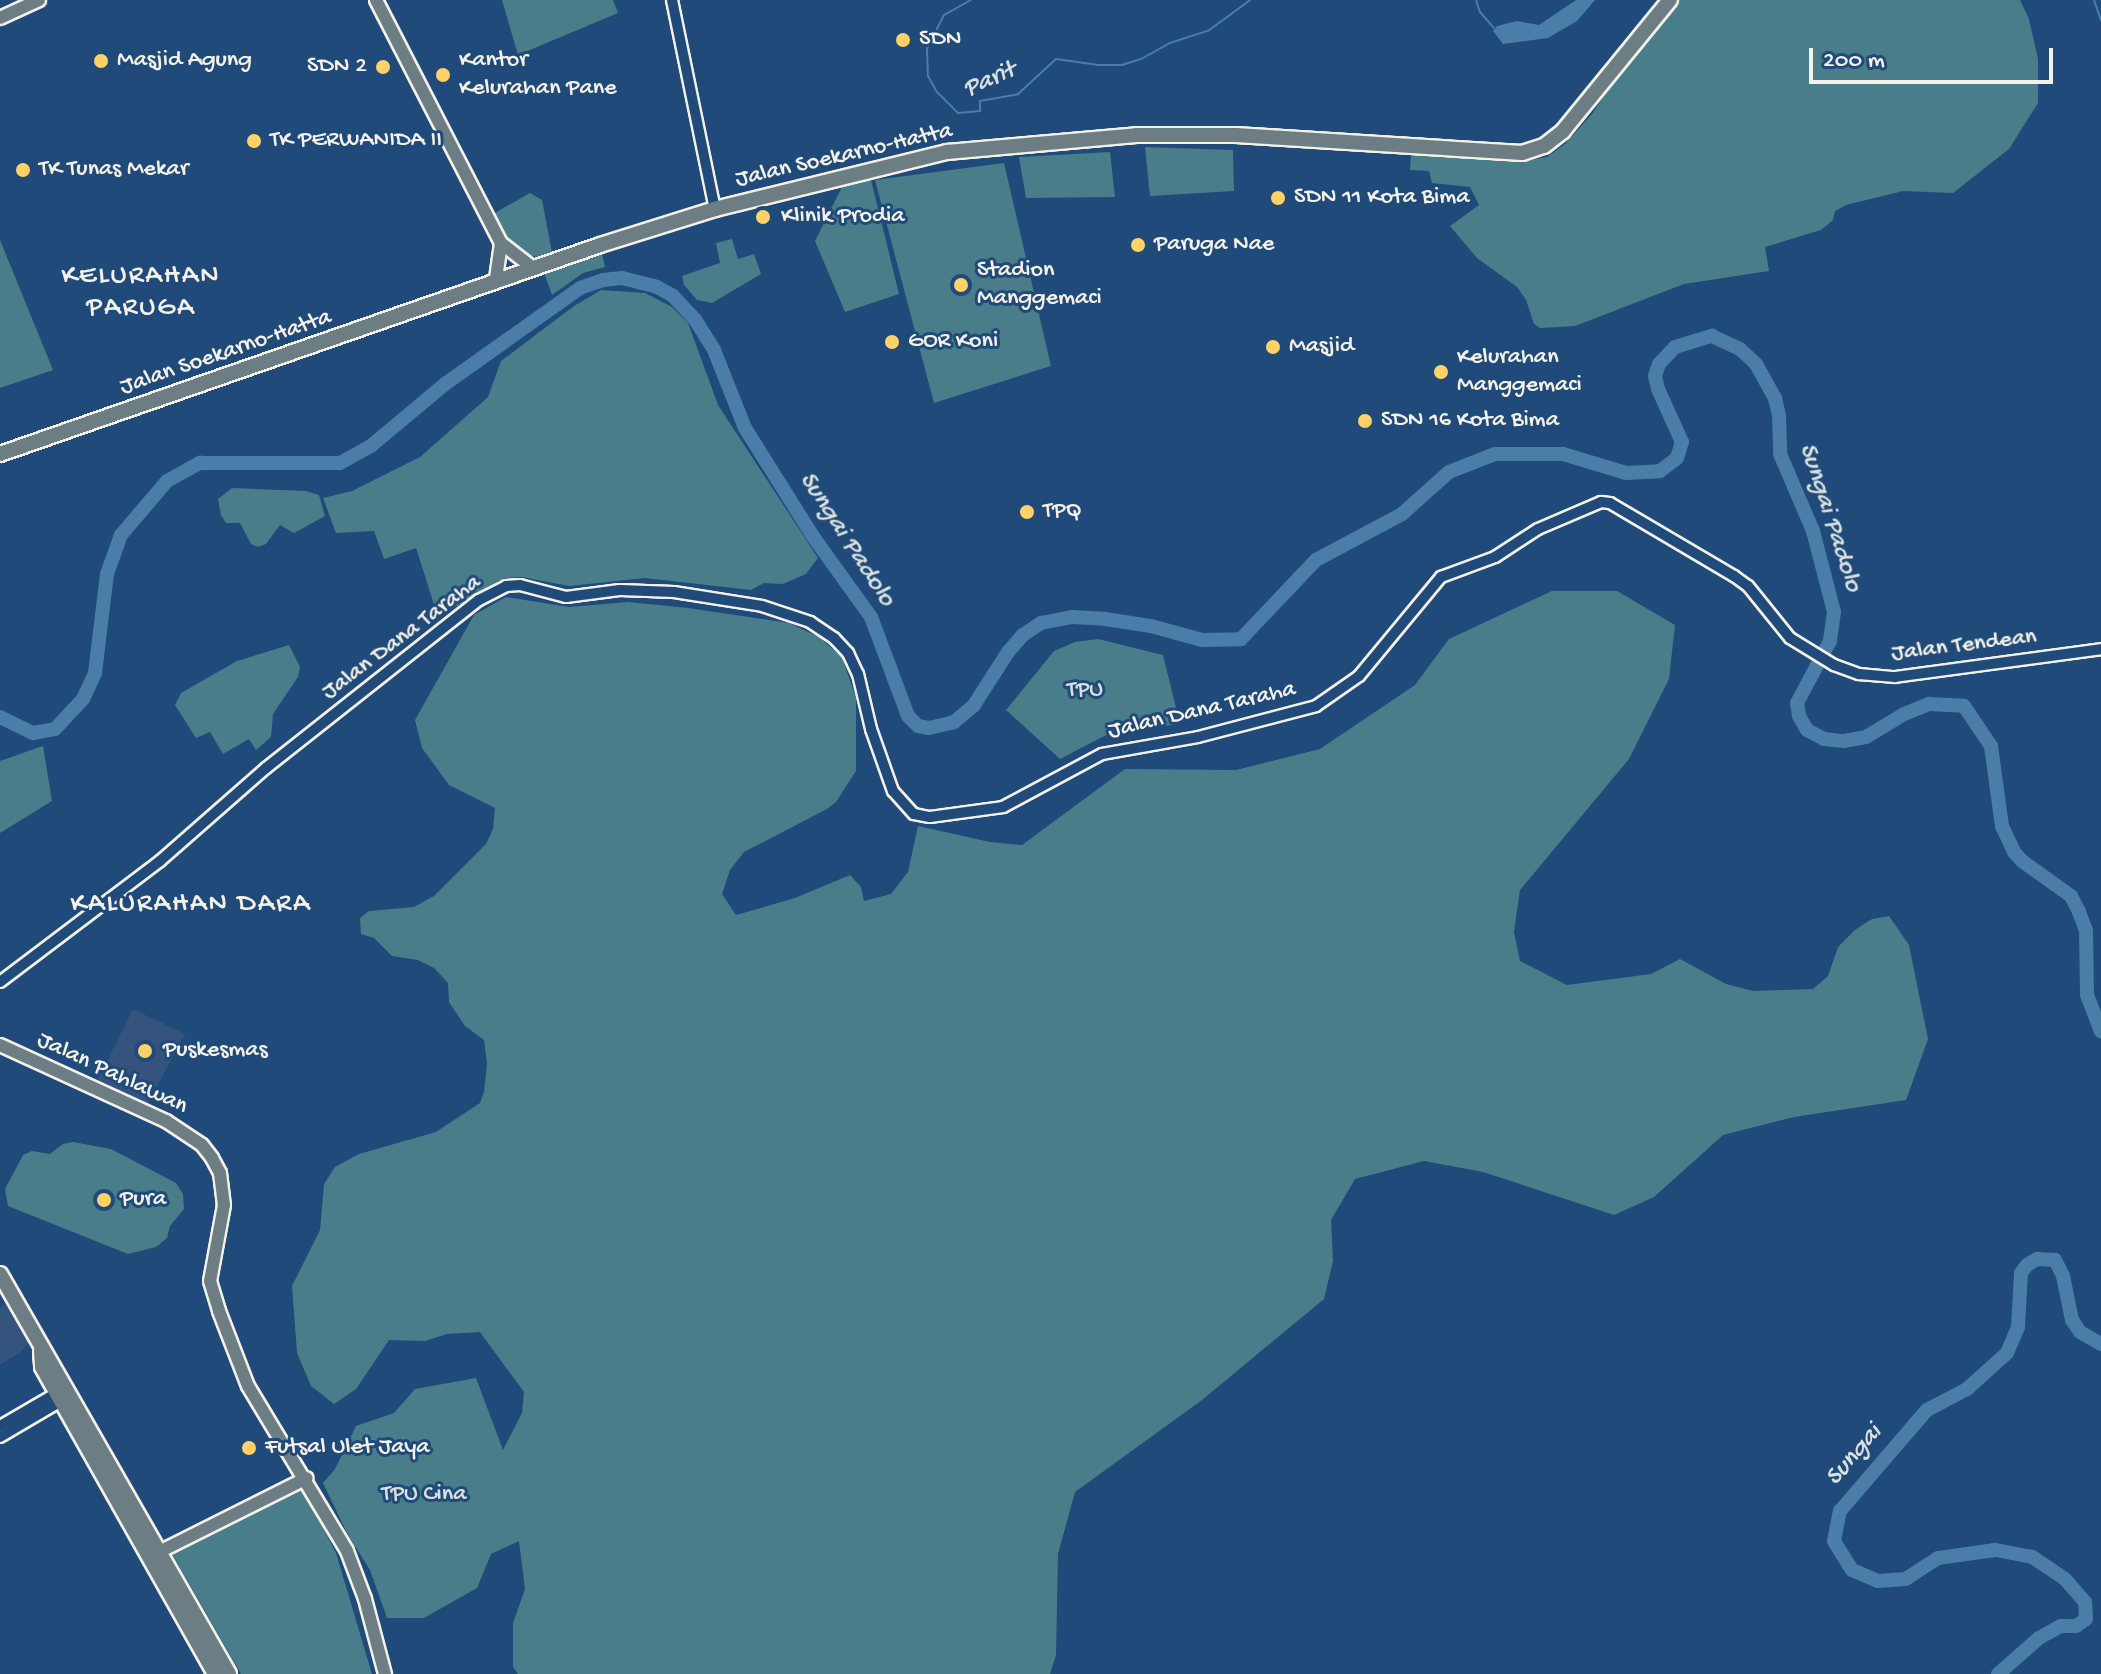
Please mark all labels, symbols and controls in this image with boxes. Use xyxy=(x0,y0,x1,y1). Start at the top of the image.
place label: SDN xyxy=(919,26,961,54)
marker: SDN xyxy=(894,31,912,49)
scale bar xyxy=(1813,32,2057,82)
place label: Masjid Agung xyxy=(117,47,252,75)
place label: Kantor Kelurahan Pane xyxy=(459,47,617,103)
text: 200 m xyxy=(1823,47,1885,76)
marker: Masjid Agung xyxy=(92,52,110,70)
place label: SDN 2 xyxy=(307,53,367,81)
water label: Parit xyxy=(959,56,1021,106)
marker: SDN 2 xyxy=(374,58,392,76)
marker: Kantor Kelurahan Pane xyxy=(434,66,452,84)
street label: Jalan Soekarno-Hatta xyxy=(733,117,955,195)
place label: TK PERWANIDA II xyxy=(270,127,442,155)
marker: TK PERWANIDA II xyxy=(245,132,263,150)
place label: TK Tunas Mekar xyxy=(39,156,188,184)
marker: TK Tunas Mekar xyxy=(14,161,32,179)
place label: SDN 11 Kota Bima xyxy=(1294,184,1470,212)
marker: SDN 11 Kota Bima xyxy=(1269,189,1287,207)
place label: Klinik Prodia xyxy=(781,203,904,231)
marker: Klinik Prodia xyxy=(752,206,774,228)
place label: Paruga Nae xyxy=(1154,231,1274,259)
marker: Paruga Nae xyxy=(1129,236,1147,254)
place label: Stadion Manggemaci xyxy=(977,257,1102,313)
district label: KELURAHAN PARUGA xyxy=(61,260,221,326)
marker: Stadion Manggemaci xyxy=(952,276,970,294)
street label: Jalan Soekarno-Hatta xyxy=(117,303,335,403)
place label: GOR Koni xyxy=(908,328,998,356)
marker: GOR Koni xyxy=(883,333,901,351)
place label: Masjid xyxy=(1289,333,1354,361)
marker: Masjid xyxy=(1264,338,1282,356)
place label: Kelurahan Manggemaci xyxy=(1457,344,1582,400)
marker: Kelurahan Manggemaci xyxy=(1432,363,1450,381)
place label: SDN 16 Kota Bima xyxy=(1381,407,1559,435)
marker: SDN 16 Kota Bima xyxy=(1356,412,1374,430)
water label: Sungai Padolo xyxy=(1790,440,1868,596)
water label: Sungai Padolo xyxy=(791,467,901,613)
place label: TPQ xyxy=(1043,498,1082,526)
marker: TPQ xyxy=(1018,503,1036,521)
street label: Jalan Dana Taraha xyxy=(317,569,487,707)
street label: Jalan Tendean xyxy=(1890,623,2038,669)
street label: Jalan Dana Taraha xyxy=(1105,675,1299,747)
park label: TPU xyxy=(1067,677,1103,705)
district label: KALURAHAN DARA xyxy=(71,888,311,922)
street label: Jalan Pahlawan xyxy=(32,1026,192,1122)
place label: Puskesmas xyxy=(163,1037,267,1065)
marker: Puskesmas xyxy=(134,1040,156,1062)
place label: Pura xyxy=(120,1186,166,1214)
marker: Pura xyxy=(95,1191,113,1209)
water label: Sungai xyxy=(1820,1419,1890,1493)
place label: Futsal Ulet Jaya xyxy=(265,1434,430,1462)
marker: Futsal Ulet Jaya xyxy=(240,1439,258,1457)
park label: TPU Cina xyxy=(382,1481,466,1509)

